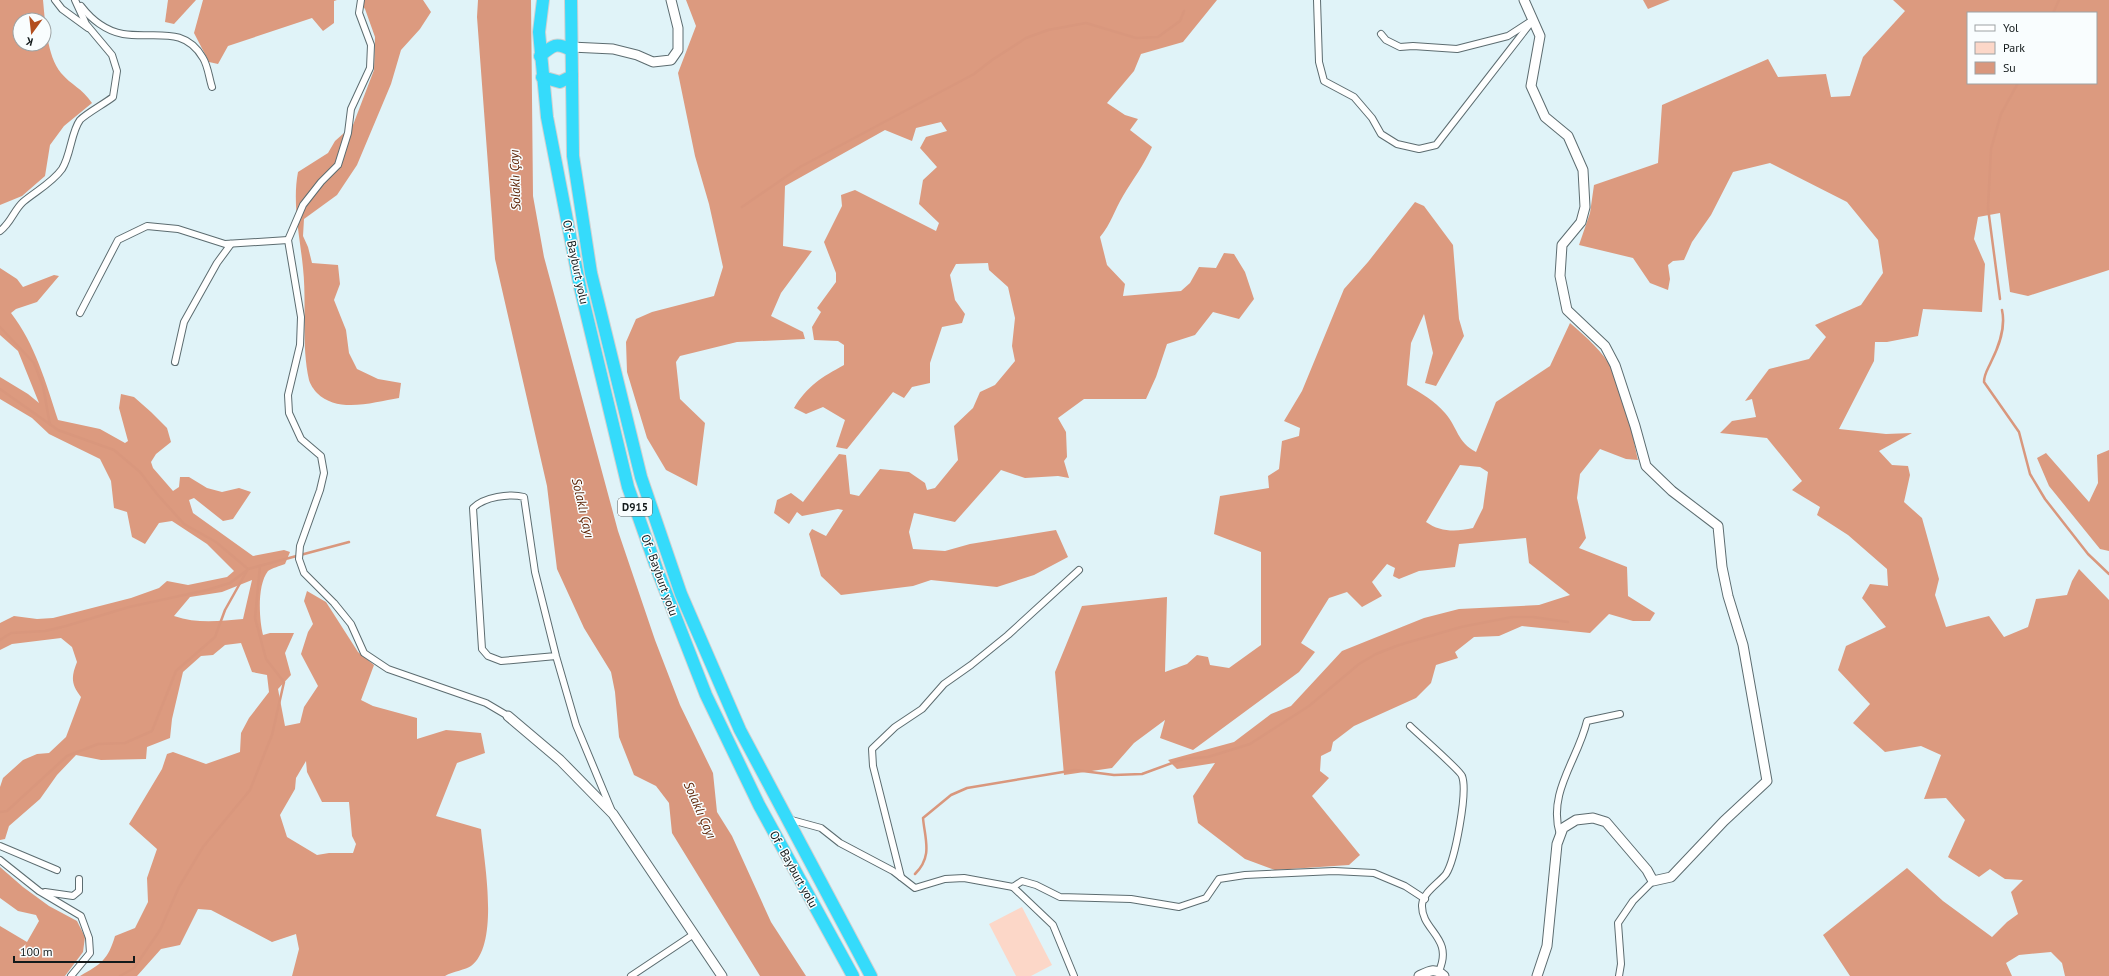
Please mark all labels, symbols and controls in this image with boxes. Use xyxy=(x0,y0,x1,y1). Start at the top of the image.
north arrow xyxy=(12,12,52,52)
legend xyxy=(1967,12,2097,84)
text: Yol xyxy=(2003,20,2019,35)
text: K xyxy=(24,34,35,49)
text: Park xyxy=(2003,40,2025,55)
text: Su xyxy=(2003,60,2016,75)
water label: Solaklı Çayı xyxy=(505,149,525,211)
street label: Of - Bayburt yolu xyxy=(560,218,592,306)
water label: Solaklı Çayı xyxy=(568,476,598,540)
road number: D915 xyxy=(618,498,652,516)
street label: Of - Bayburt yolu xyxy=(638,532,682,618)
water label: Solaklı Çayı xyxy=(680,779,720,842)
street label: Of - Bayburt yolu xyxy=(767,828,821,910)
scale bar xyxy=(14,938,134,964)
text: 100 m xyxy=(20,944,53,959)

